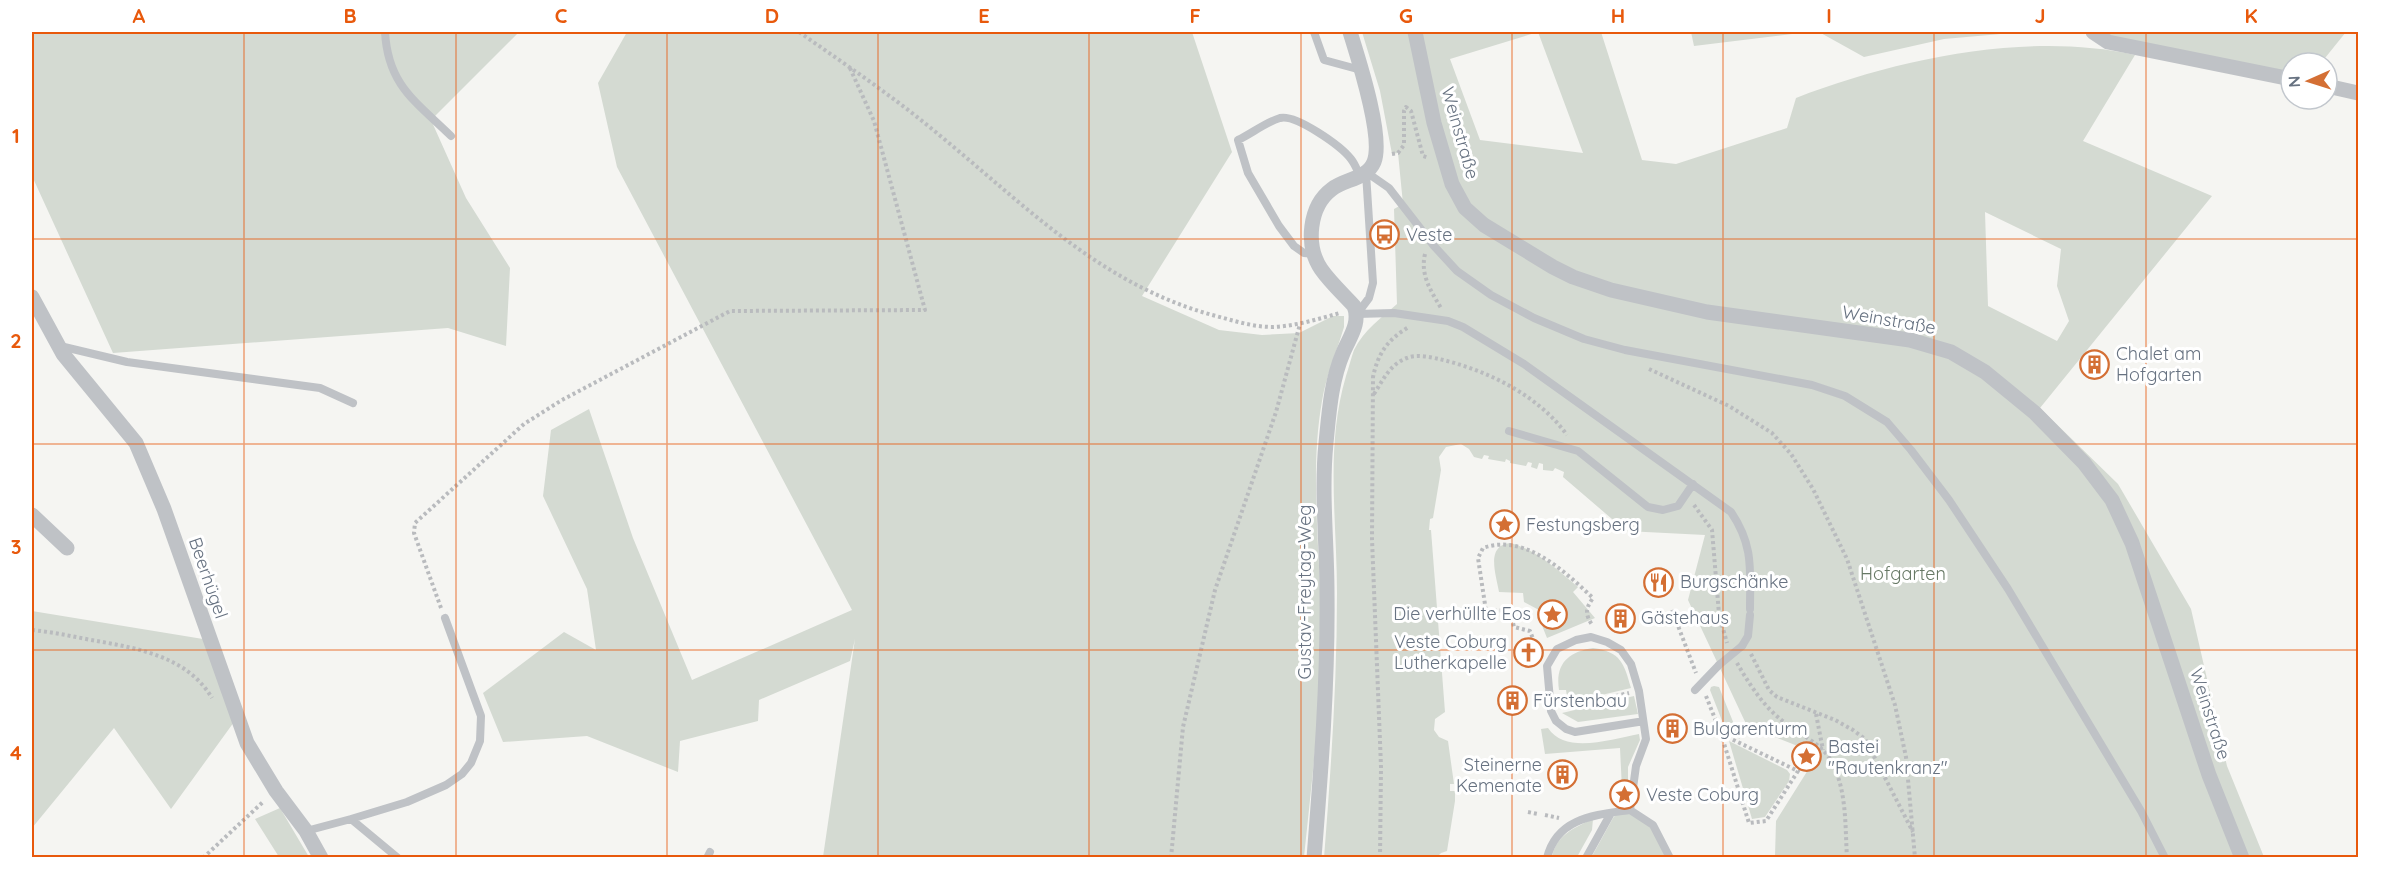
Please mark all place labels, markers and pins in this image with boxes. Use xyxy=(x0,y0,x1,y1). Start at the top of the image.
bus stop icon: Veste xyxy=(1369,219,1401,251)
place label: Veste xyxy=(1406,223,1452,246)
place label: Chalet am Hofgarten xyxy=(2116,342,2202,386)
building icon: Chalet am Hofgarten xyxy=(2079,348,2111,380)
place icon: Festungsberg xyxy=(1489,509,1521,541)
place label: Festungsberg xyxy=(1526,513,1640,536)
restaurant icon: Burgschänke xyxy=(1643,566,1675,598)
place label: Burgschänke xyxy=(1680,570,1788,593)
place icon: Die verhüllte Eos xyxy=(1536,598,1568,630)
place label: Die verhüllte Eos xyxy=(1393,602,1531,625)
building icon: Gästehaus xyxy=(1604,602,1636,634)
place label: Gästehaus xyxy=(1641,606,1729,629)
place label: Veste Coburg Lutherkapelle xyxy=(1394,630,1507,674)
church icon: Veste Coburg Lutherkapelle xyxy=(1512,636,1544,668)
building icon: Fürstenbau xyxy=(1496,685,1528,717)
place label: Fürstenbau xyxy=(1533,689,1627,712)
building icon: Bulgarenturm xyxy=(1656,713,1688,745)
place label: Bulgarenturm xyxy=(1693,717,1808,740)
place label: Bastei "Rautenkranz" xyxy=(1828,735,1948,779)
place icon: Bastei "Rautenkranz" xyxy=(1791,741,1823,773)
place label: Steinerne Kemenate xyxy=(1456,753,1542,797)
building icon: Steinerne Kemenate xyxy=(1547,759,1579,791)
place icon: Veste Coburg xyxy=(1609,779,1641,811)
place label: Veste Coburg xyxy=(1646,783,1759,806)

